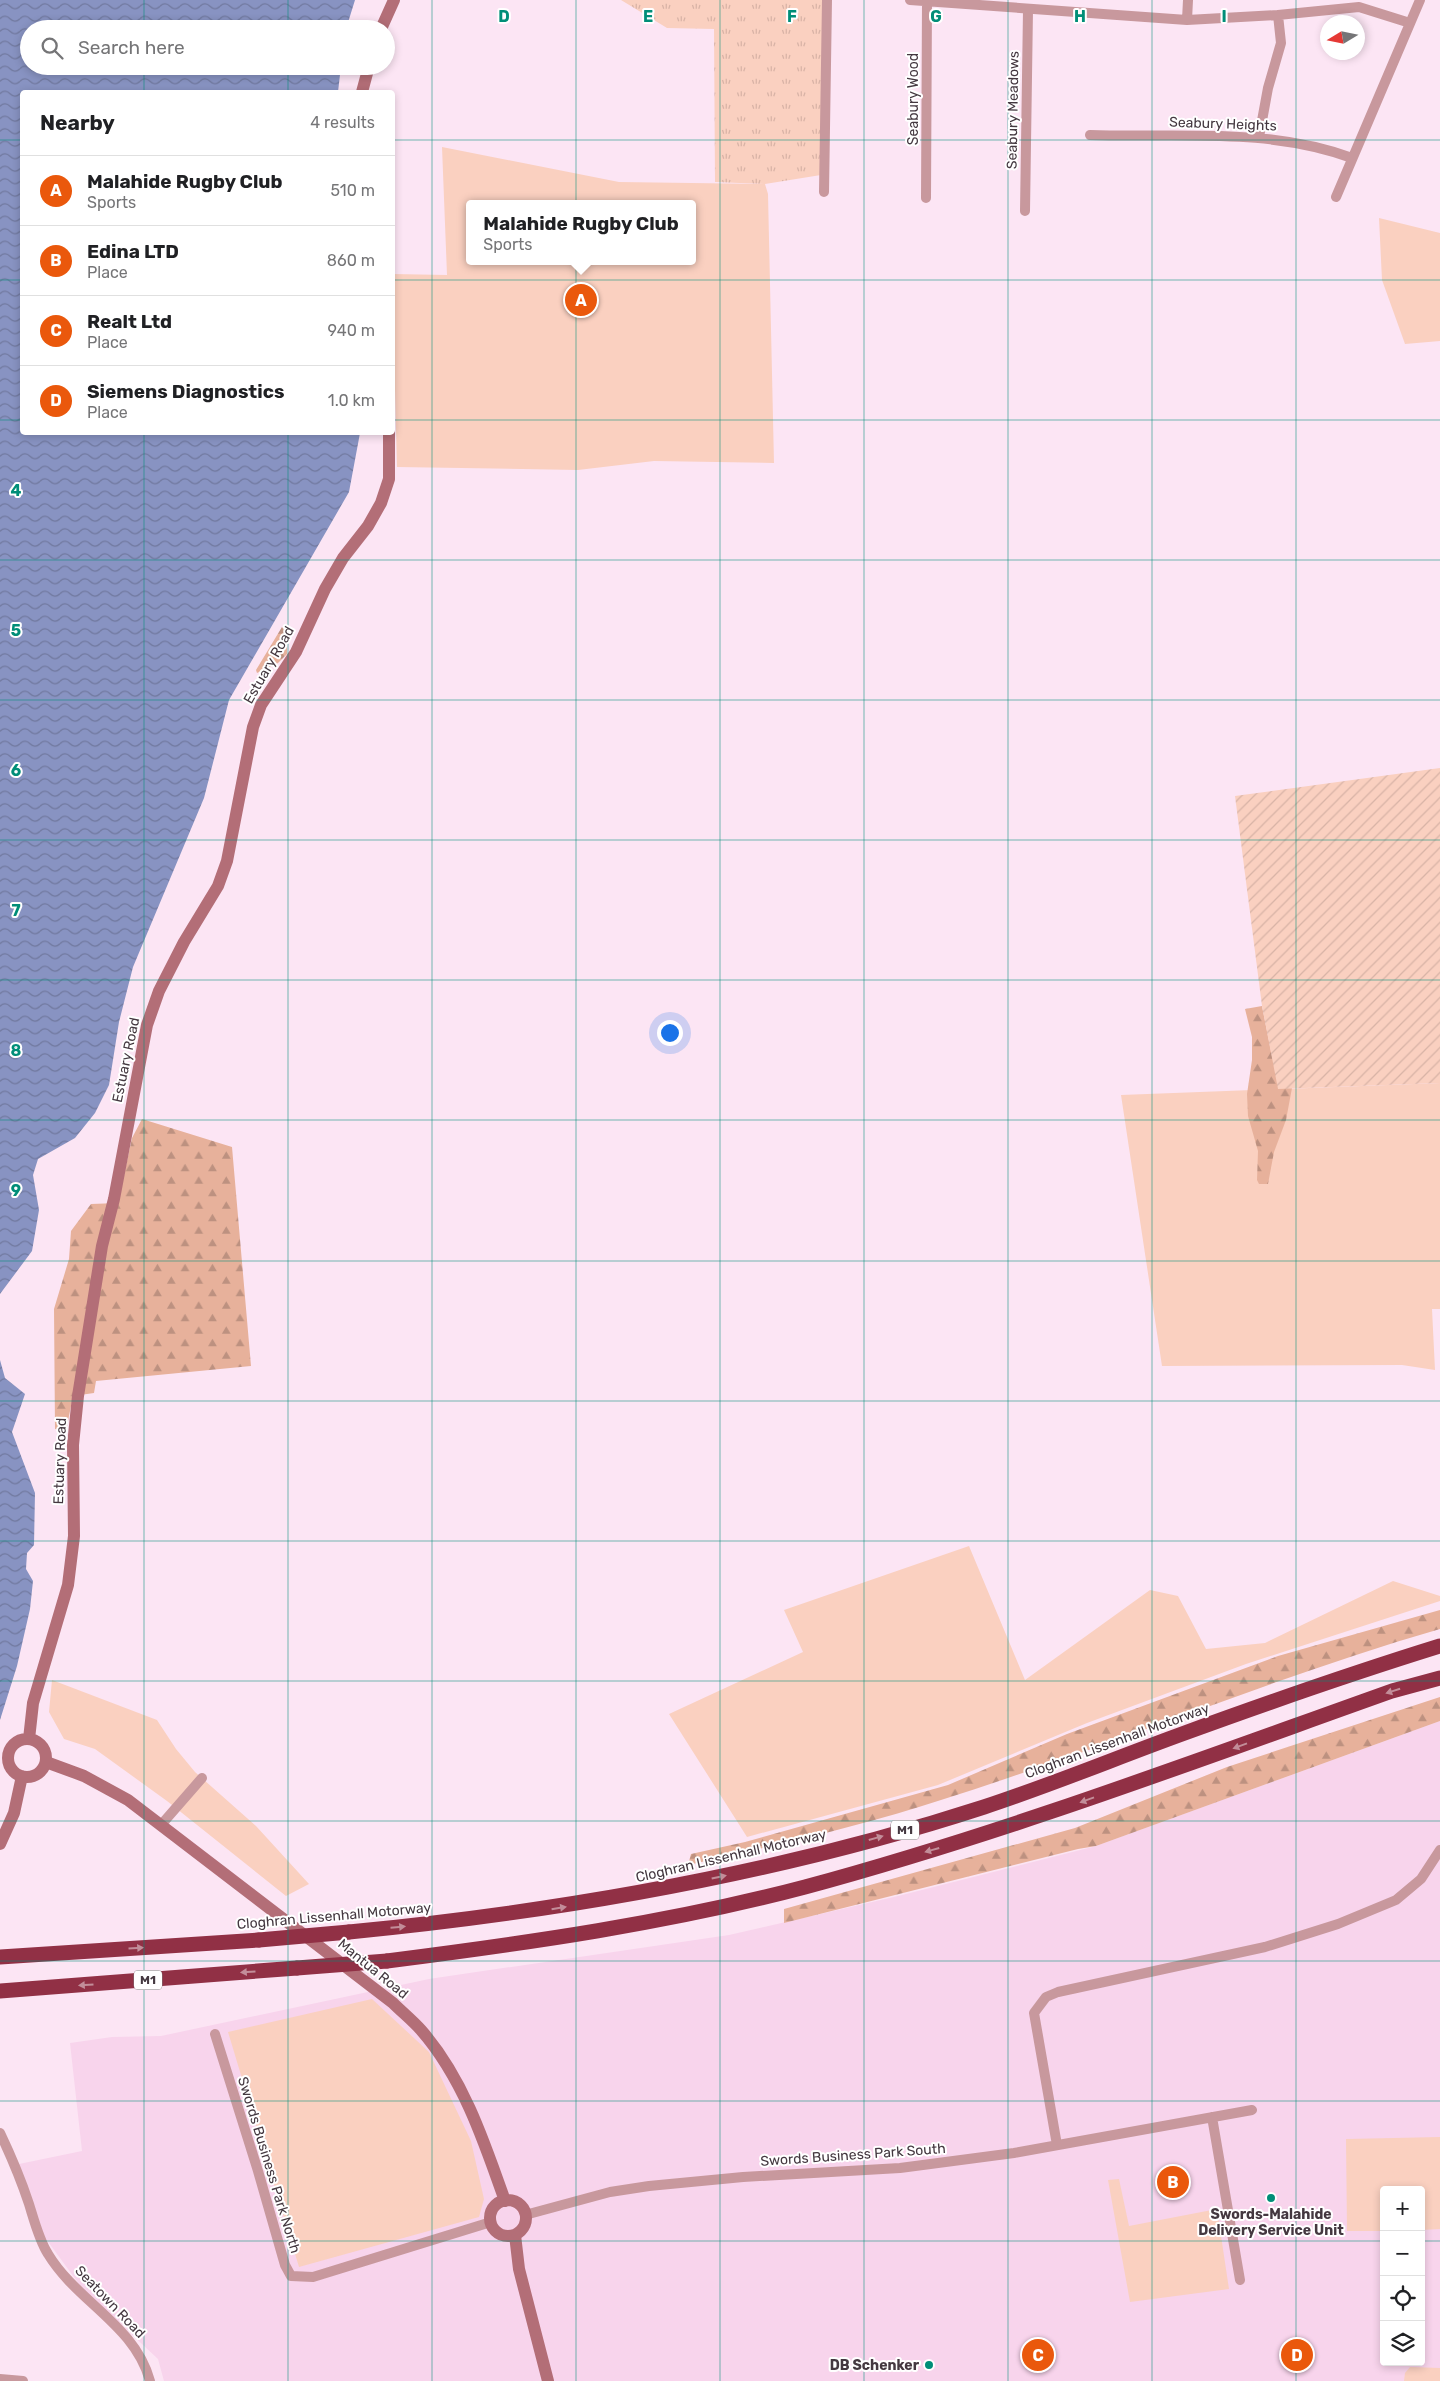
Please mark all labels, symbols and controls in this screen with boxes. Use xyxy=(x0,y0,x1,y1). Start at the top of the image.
text: D xyxy=(498,7,510,26)
text: E xyxy=(643,7,653,26)
text: F xyxy=(787,7,797,26)
text: G xyxy=(930,7,942,26)
text: H xyxy=(1074,7,1086,26)
text: I xyxy=(1221,7,1227,26)
north arrow xyxy=(1320,15,1365,60)
search box xyxy=(20,20,395,75)
icon: search xyxy=(38,34,66,62)
text: Search here xyxy=(78,36,185,59)
street label: Seabury Meadows xyxy=(1003,51,1023,169)
street label: Seabury Wood xyxy=(905,53,922,145)
text: Nearby xyxy=(40,110,115,135)
text: 4 results xyxy=(310,113,375,132)
street label: Seabury Heights xyxy=(1169,114,1277,134)
text: Malahide Rugby Club xyxy=(87,170,282,193)
text: A xyxy=(50,181,62,200)
text: 510 m xyxy=(331,181,375,200)
text: Sports xyxy=(87,193,136,212)
popup xyxy=(466,200,696,265)
text: Malahide Rugby Club xyxy=(483,212,679,235)
text: Sports xyxy=(483,235,532,254)
text: Edina LTD xyxy=(87,240,179,263)
text: B xyxy=(50,251,62,270)
text: 860 m xyxy=(327,251,375,270)
text: Place xyxy=(87,263,128,282)
pin: A xyxy=(565,281,597,319)
text: Realt Ltd xyxy=(87,310,172,333)
text: C xyxy=(50,321,62,340)
text: 940 m xyxy=(328,321,375,340)
text: Place xyxy=(87,333,128,352)
text: Siemens Diagnostics xyxy=(87,380,284,403)
text: D xyxy=(50,391,62,410)
text: 1.0 km xyxy=(328,391,375,410)
text: Place xyxy=(87,403,128,422)
text: 4 xyxy=(11,481,22,500)
text: 5 xyxy=(11,621,21,640)
street label: Estuary Road xyxy=(240,623,298,707)
text: 6 xyxy=(11,761,21,780)
text: 7 xyxy=(11,901,21,920)
street label: Estuary Road xyxy=(109,1016,143,1104)
your location xyxy=(657,1020,683,1046)
text: 8 xyxy=(11,1041,22,1060)
text: 9 xyxy=(11,1181,21,1200)
street label: Estuary Road xyxy=(50,1417,70,1505)
one-way arrow xyxy=(1386,1688,1401,1696)
street label: Cloghran Lissenhall Motorway xyxy=(1022,1700,1212,1782)
one-way arrow xyxy=(1232,1742,1247,1750)
one-way arrow xyxy=(1079,1796,1094,1804)
road number: M1 xyxy=(891,1820,919,1840)
street label: Cloghran Lissenhall Motorway xyxy=(634,1826,828,1886)
one-way arrow xyxy=(869,1834,884,1842)
one-way arrow xyxy=(925,1846,940,1854)
one-way arrow xyxy=(711,1873,727,1881)
street label: Cloghran Lissenhall Motorway xyxy=(236,1899,432,1933)
one-way arrow xyxy=(551,1903,567,1911)
one-way arrow xyxy=(390,1923,406,1931)
street label: Mantua Road xyxy=(334,1936,412,2002)
one-way arrow xyxy=(128,1943,144,1951)
one-way arrow xyxy=(240,1968,256,1976)
road number: M1 xyxy=(134,1970,162,1990)
one-way arrow xyxy=(78,1981,94,1989)
street label: Swords Business Park North xyxy=(234,2075,304,2255)
street label: Swords Business Park South xyxy=(760,2140,946,2170)
pin: B xyxy=(1157,2163,1189,2201)
map controls xyxy=(1380,2186,1425,2366)
button: + xyxy=(1380,2186,1425,2231)
marker: Swords-Malahide Delivery Service Unit xyxy=(1265,2192,1277,2204)
place label: Swords-Malahide Delivery Service Unit xyxy=(1198,2206,1344,2239)
button: − xyxy=(1380,2231,1425,2276)
street label: Seatown Road xyxy=(71,2262,149,2342)
button: locate xyxy=(1380,2276,1425,2321)
button: layers xyxy=(1380,2321,1425,2366)
pin: C xyxy=(1022,2336,1054,2374)
pin: D xyxy=(1281,2336,1313,2374)
place label: DB Schenker xyxy=(830,2357,920,2374)
marker: DB Schenker xyxy=(923,2359,935,2371)

